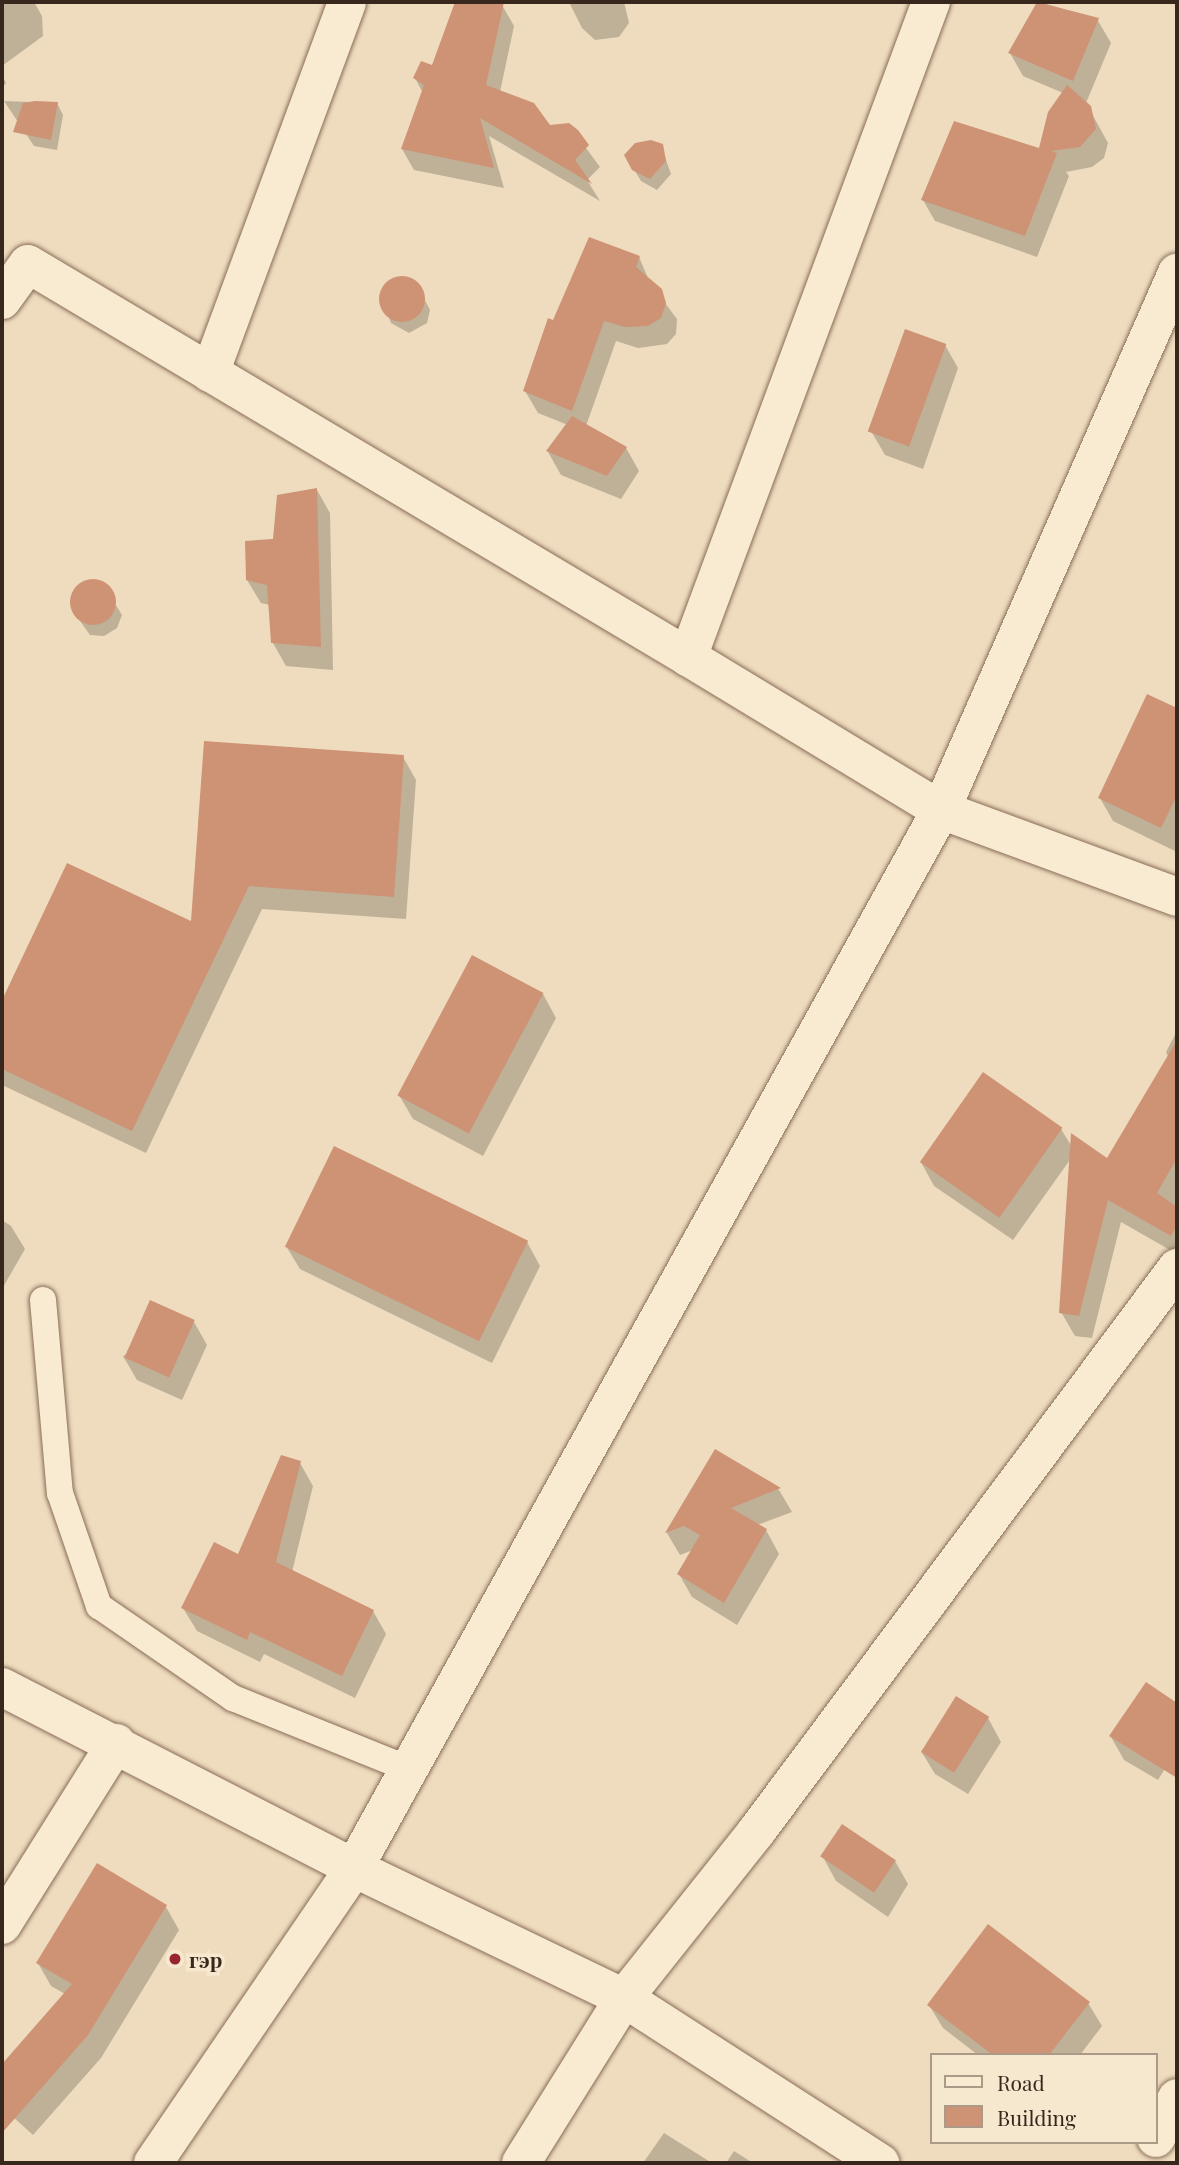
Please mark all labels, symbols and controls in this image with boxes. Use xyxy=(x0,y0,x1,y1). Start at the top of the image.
place label: гэр xyxy=(189,1946,222,1972)
marker: гэр xyxy=(167,1951,183,1967)
legend xyxy=(930,2053,1158,2144)
text: Road xyxy=(997,2068,1045,2096)
text: Building xyxy=(997,2103,1076,2131)

